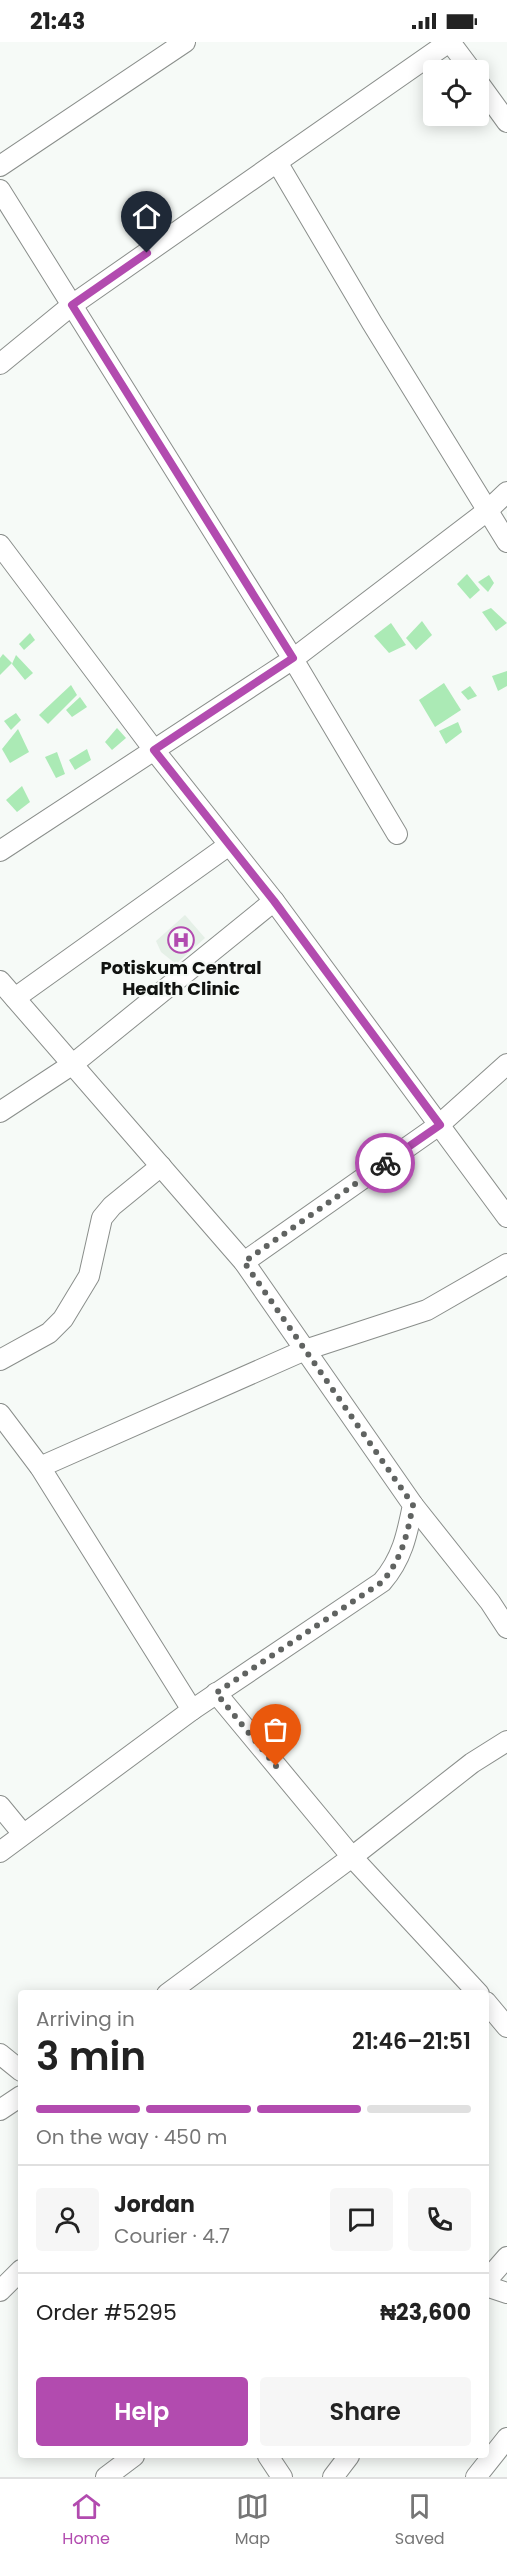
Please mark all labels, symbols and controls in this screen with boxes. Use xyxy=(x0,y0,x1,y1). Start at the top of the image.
text: 21:43 xyxy=(30,6,85,37)
map controls xyxy=(423,60,489,126)
button: locate xyxy=(423,60,489,126)
pin xyxy=(121,191,172,253)
icon: home xyxy=(130,200,163,233)
hospital icon: Potiskum Central Health Clinic xyxy=(166,925,196,955)
place label: Potiskum Central Health Clinic xyxy=(101,955,261,1001)
courier xyxy=(355,1133,415,1193)
icon: bike xyxy=(369,1147,402,1180)
pin xyxy=(250,1704,301,1766)
icon: bag xyxy=(259,1713,292,1746)
text: Arriving in xyxy=(36,2005,135,2033)
text: 21:46–21:51 xyxy=(352,2026,471,2057)
text: 3 min xyxy=(36,2029,146,2084)
text: On the way · 450 m xyxy=(36,2123,227,2151)
button: person xyxy=(36,2188,99,2251)
button: chat xyxy=(330,2188,393,2251)
button: phone xyxy=(408,2188,471,2251)
text: Jordan xyxy=(114,2189,195,2220)
text: Courier · 4.7 xyxy=(114,2222,230,2250)
text: Order #5295 xyxy=(36,2297,177,2328)
text: ₦23,600 xyxy=(380,2297,471,2328)
button: Help xyxy=(36,2377,248,2446)
button: Share xyxy=(260,2377,471,2446)
tab: Home xyxy=(62,2490,110,2551)
tab: Map xyxy=(235,2490,270,2551)
tab: Saved xyxy=(395,2490,445,2551)

